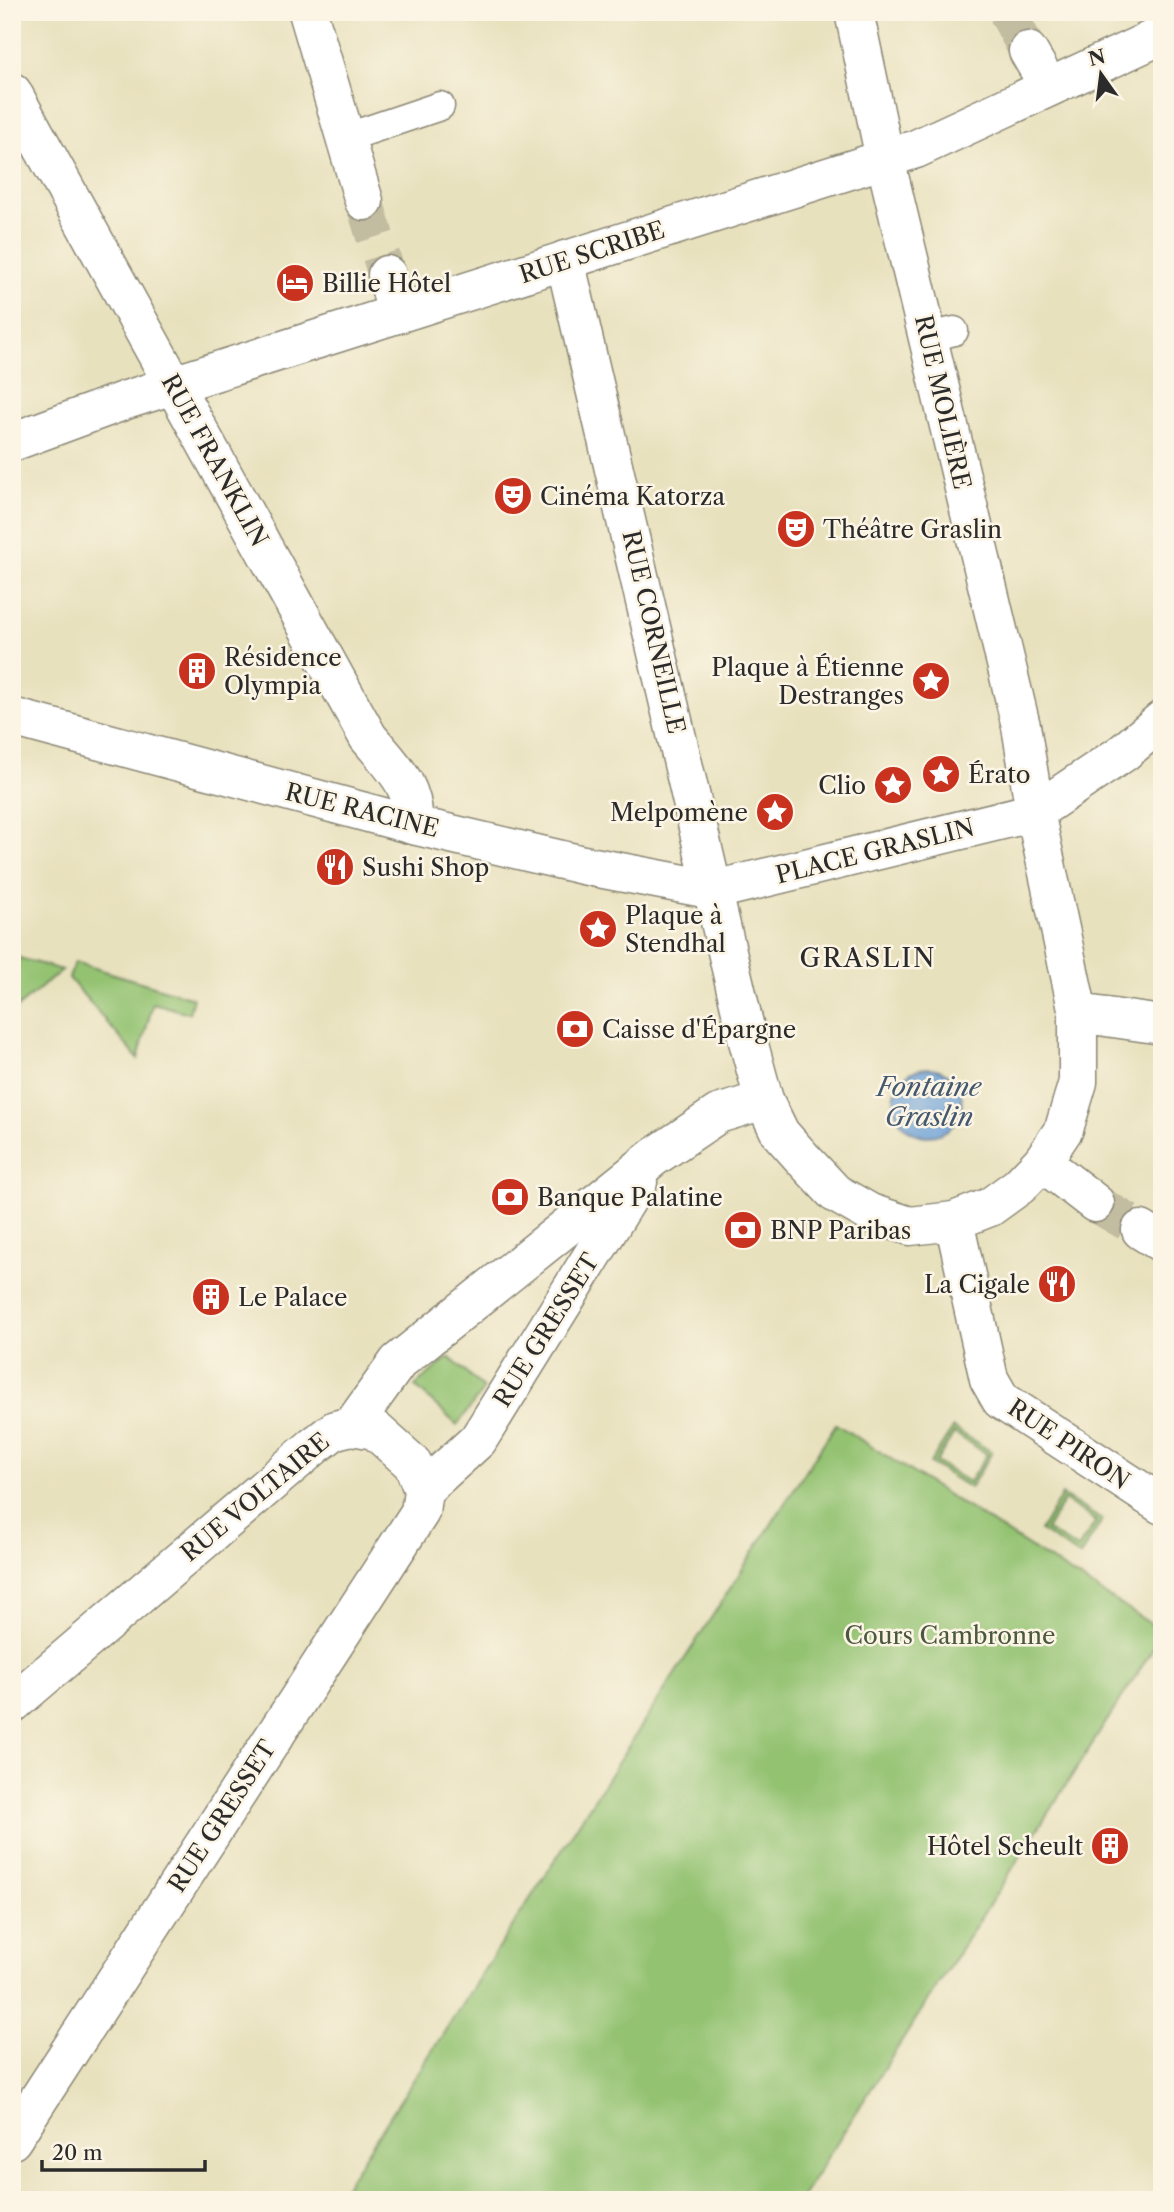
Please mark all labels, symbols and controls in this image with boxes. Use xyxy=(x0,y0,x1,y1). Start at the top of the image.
north arrow xyxy=(1066,38,1136,108)
text: N xyxy=(1086,45,1108,71)
street label: RUE SCRIBE xyxy=(516,215,668,289)
hotel icon: Billie Hôtel xyxy=(274,262,316,304)
place label: Billie Hôtel xyxy=(322,269,451,298)
street label: RUE MOLIÈRE xyxy=(909,312,977,492)
street label: RUE FRANKLIN xyxy=(156,369,274,551)
theatre icon: Cinéma Katorza xyxy=(492,475,534,517)
place label: Cinéma Katorza xyxy=(540,482,725,511)
theatre icon: Théâtre Graslin xyxy=(775,508,817,550)
place label: Théâtre Graslin xyxy=(823,515,1002,544)
street label: RUE CORNEILLE xyxy=(616,527,692,737)
place label: Résidence Olympia xyxy=(224,643,342,700)
building icon: Résidence Olympia xyxy=(176,650,218,692)
place label: Plaque à Étienne Destranges xyxy=(711,653,904,710)
place icon: Plaque à Étienne Destranges xyxy=(910,660,952,702)
place icon: Érato xyxy=(920,753,962,795)
place label: Érato xyxy=(968,760,1030,789)
place icon: Clio xyxy=(872,764,914,806)
place label: Clio xyxy=(818,771,866,800)
street label: RUE RACINE xyxy=(282,777,442,843)
place icon: Melpomène xyxy=(754,791,796,833)
place label: Melpomène xyxy=(610,798,748,827)
street label: PLACE GRASLIN xyxy=(773,812,977,890)
restaurant icon: Sushi Shop xyxy=(314,846,356,888)
place label: Sushi Shop xyxy=(362,853,489,882)
place label: Plaque à Stendhal xyxy=(625,901,726,958)
place icon: Plaque à Stendhal xyxy=(577,908,619,950)
district label: GRASLIN xyxy=(799,942,937,974)
bank icon: Caisse d'Épargne xyxy=(554,1008,596,1050)
place label: Caisse d'Épargne xyxy=(602,1015,796,1044)
water label: Fontaine Graslin xyxy=(875,1071,983,1133)
bank icon: Banque Palatine xyxy=(489,1176,531,1218)
place label: Banque Palatine xyxy=(537,1183,723,1212)
bank icon: BNP Paribas xyxy=(722,1209,764,1251)
place label: BNP Paribas xyxy=(770,1216,911,1245)
street label: RUE GRESSET xyxy=(487,1248,605,1412)
restaurant icon: La Cigale xyxy=(1036,1263,1078,1305)
place label: La Cigale xyxy=(924,1270,1030,1299)
building icon: Le Palace xyxy=(190,1276,232,1318)
place label: Le Palace xyxy=(238,1283,348,1312)
street label: RUE PIRON xyxy=(1003,1393,1135,1495)
street label: RUE VOLTAIRE xyxy=(175,1427,335,1567)
park label: Cours Cambronne xyxy=(845,1621,1055,1650)
street label: RUE GRESSET xyxy=(162,1735,282,1897)
building icon: Hôtel Scheult xyxy=(1089,1825,1131,1867)
place label: Hôtel Scheult xyxy=(927,1832,1084,1861)
scale bar xyxy=(42,2128,205,2172)
text: 20 m xyxy=(52,2140,103,2165)

